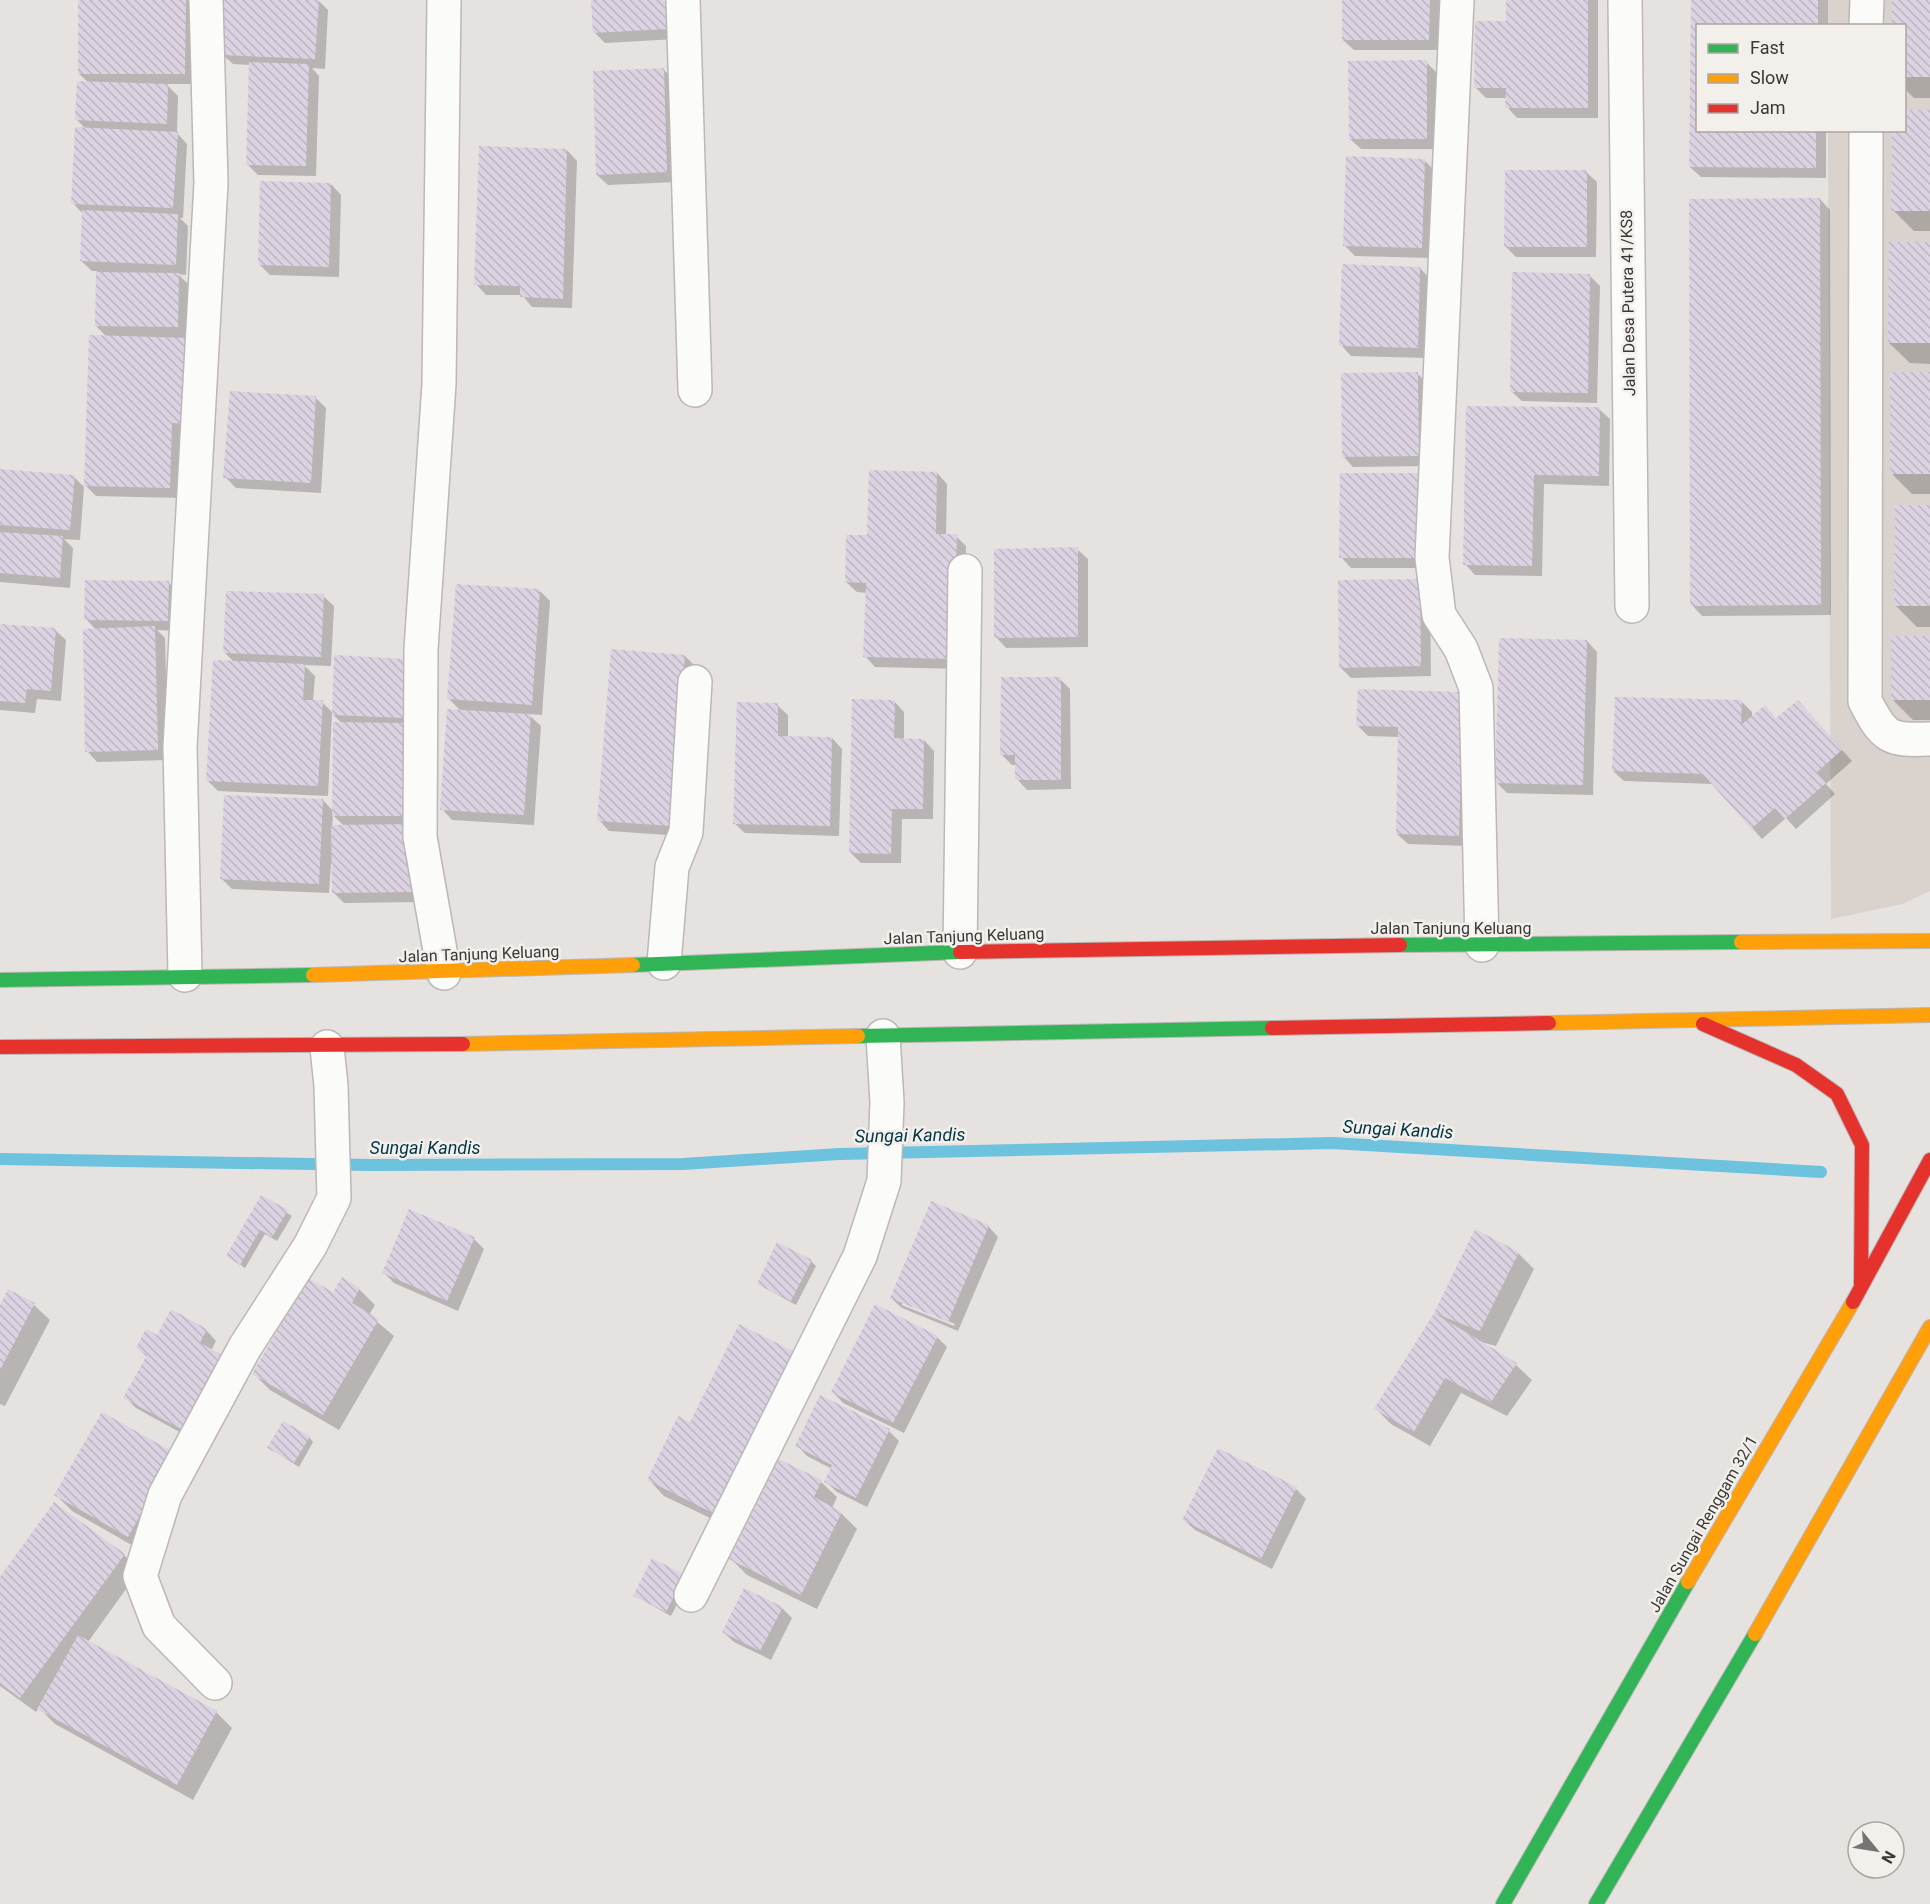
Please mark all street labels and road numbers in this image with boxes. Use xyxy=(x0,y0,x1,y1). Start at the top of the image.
street label: Jalan Desa Putera 41/KS8 xyxy=(1617,210,1639,396)
street label: Jalan Tanjung Keluang xyxy=(1371,919,1531,938)
street label: Jalan Tanjung Keluang xyxy=(883,924,1045,948)
street label: Jalan Tanjung Keluang xyxy=(398,942,560,966)
street label: Jalan Sungai Renggam 32/1 xyxy=(1645,1432,1761,1616)

